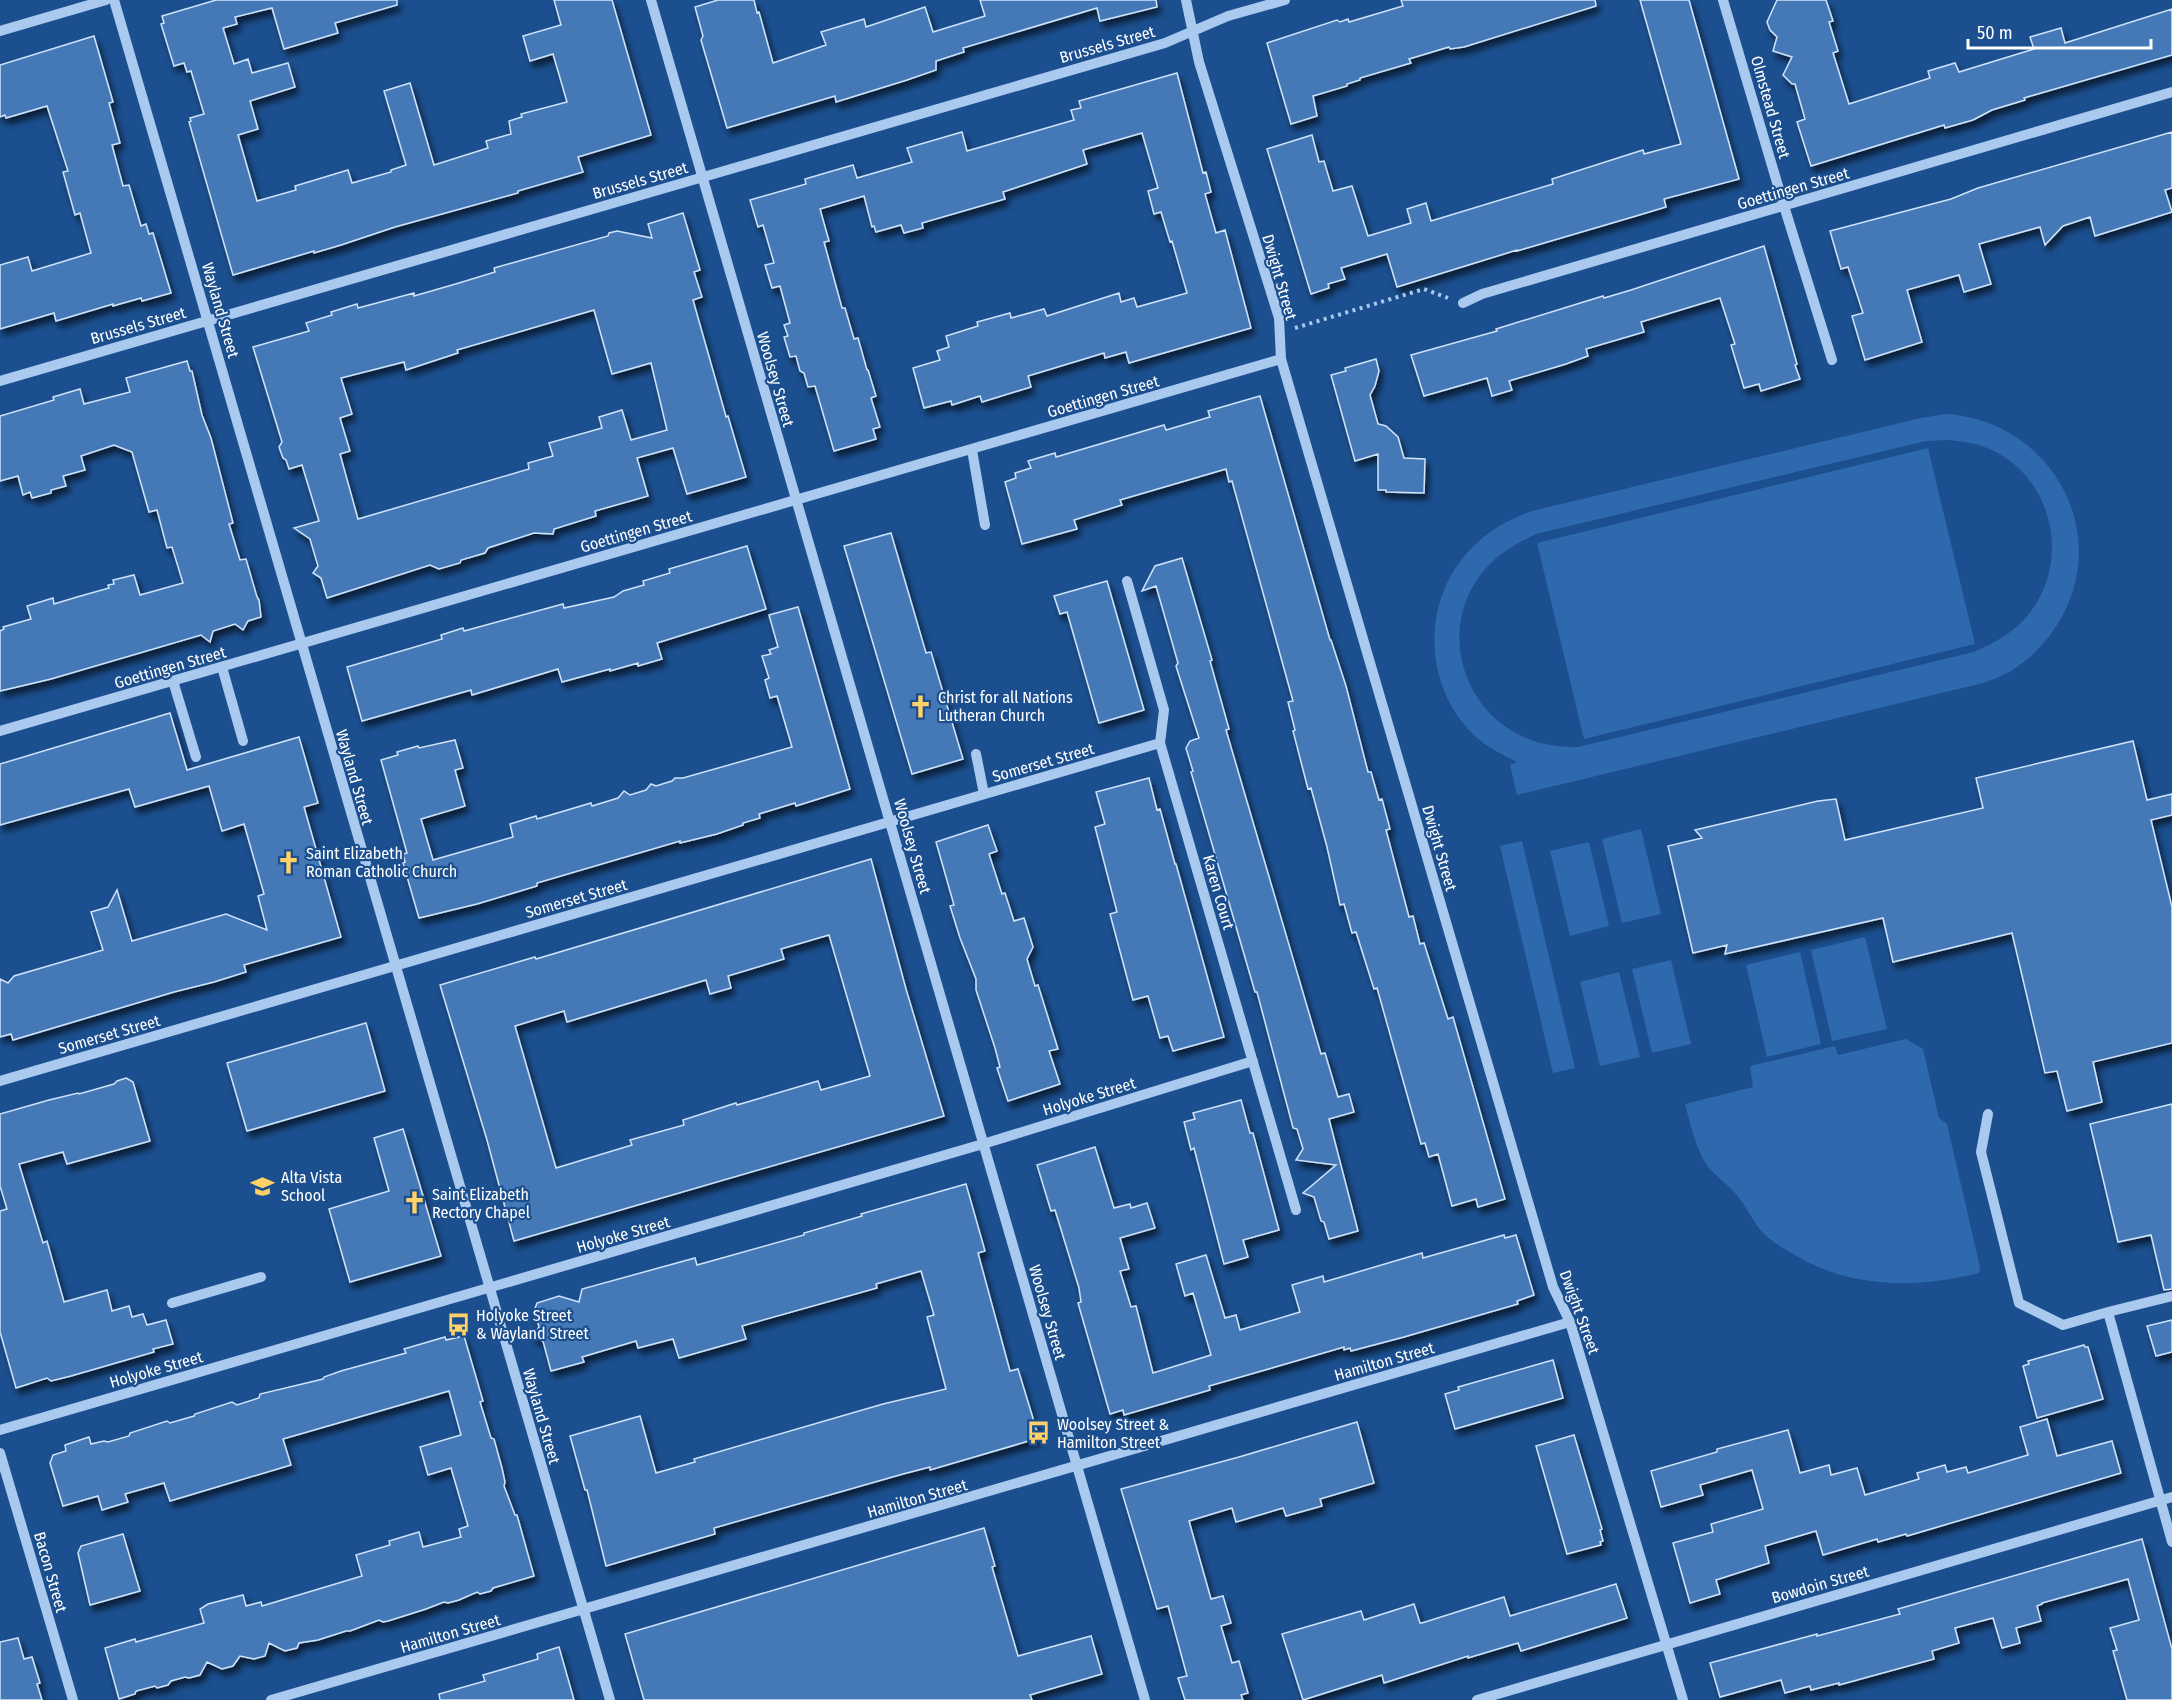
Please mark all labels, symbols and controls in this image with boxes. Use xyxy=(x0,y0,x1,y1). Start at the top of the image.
scale bar xyxy=(1968,12,2151,50)
street label: Brussels Street xyxy=(1057,22,1158,67)
text: 50 m xyxy=(1977,22,2013,44)
street label: Olmstead Street xyxy=(1747,54,1794,161)
street label: Brussels Street xyxy=(590,158,691,203)
street label: Goettingen Street xyxy=(1735,163,1852,213)
street label: Dwight Street xyxy=(1258,232,1301,323)
street label: Wayland Street xyxy=(198,260,243,361)
street label: Brussels Street xyxy=(88,303,189,348)
street label: Woolsey Street xyxy=(753,330,798,429)
street label: Goettingen Street xyxy=(1045,371,1162,421)
street label: Goettingen Street xyxy=(578,506,695,556)
street label: Goettingen Street xyxy=(112,642,229,692)
place label: Christ for all Nations Lutheran Church xyxy=(938,688,1073,725)
church icon: Christ for all Nations Lutheran Church xyxy=(907,693,933,719)
street label: Wayland Street xyxy=(332,727,377,828)
street label: Somerset Street xyxy=(990,739,1097,786)
street label: Woolsey Street xyxy=(890,797,935,896)
street label: Dwight Street xyxy=(1418,803,1461,894)
place label: Saint Elizabeth Roman Catholic Church xyxy=(306,844,457,881)
church icon: Saint Elizabeth Roman Catholic Church xyxy=(275,849,301,875)
street label: Karen Court xyxy=(1199,853,1238,932)
street label: Somerset Street xyxy=(523,875,630,922)
street label: Somerset Street xyxy=(56,1011,163,1058)
street label: Holyoke Street xyxy=(1040,1073,1139,1120)
place label: Alta Vista School xyxy=(281,1168,342,1205)
school or university icon: Alta Vista School xyxy=(250,1173,276,1199)
place label: Saint Elizabeth Rectory Chapel xyxy=(432,1185,530,1222)
church icon: Saint Elizabeth Rectory Chapel xyxy=(401,1190,427,1216)
street label: Holyoke Street xyxy=(574,1212,673,1257)
street label: Woolsey Street xyxy=(1025,1263,1070,1362)
street label: Dwight Street xyxy=(1556,1268,1604,1358)
place label: Holyoke Street & Wayland Street xyxy=(476,1306,590,1343)
bus stop icon: Holyoke Street & Wayland Street xyxy=(445,1311,471,1337)
street label: Hamilton Street xyxy=(1332,1338,1437,1385)
street label: Holyoke Street xyxy=(107,1347,206,1392)
street label: Wayland Street xyxy=(519,1366,564,1467)
place label: Woolsey Street & Hamilton Street xyxy=(1057,1415,1170,1452)
bus stop icon: Woolsey Street & Hamilton Street xyxy=(1026,1420,1052,1446)
street label: Hamilton Street xyxy=(865,1475,970,1522)
street label: Bacon Street xyxy=(30,1530,71,1615)
street label: Bowdoin Street xyxy=(1769,1561,1872,1607)
street label: Hamilton Street xyxy=(398,1610,503,1657)

